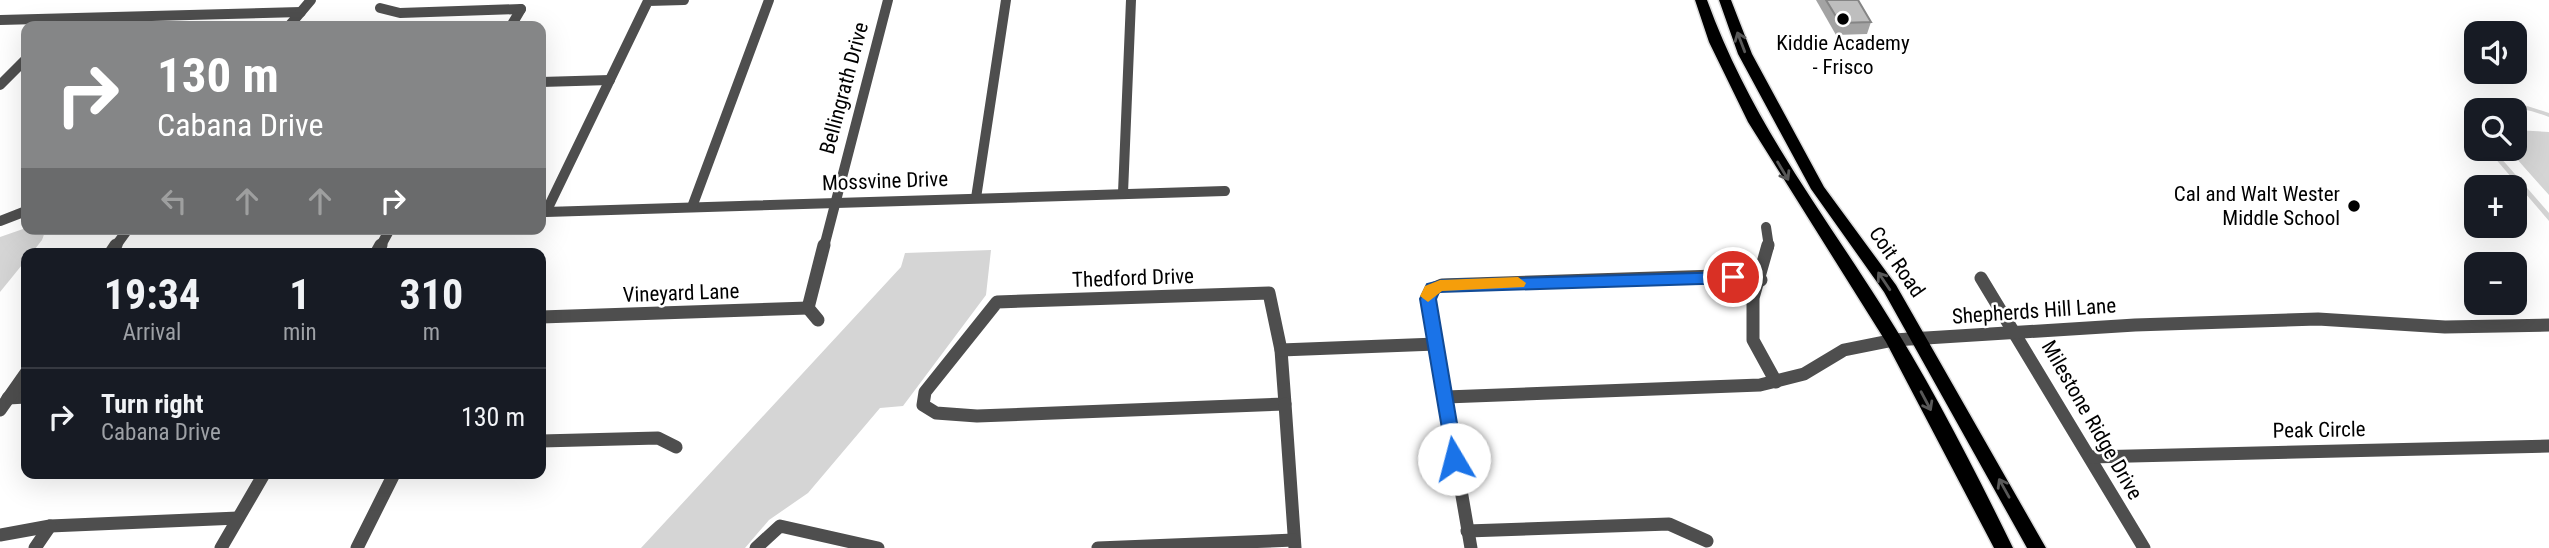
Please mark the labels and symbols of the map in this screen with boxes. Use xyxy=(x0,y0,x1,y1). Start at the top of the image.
marker: Kiddie Academy - Frisco xyxy=(1835,11,1851,27)
street label: Bellingrath Drive xyxy=(815,19,873,157)
place label: Kiddie Academy - Frisco xyxy=(1776,31,1910,79)
one-way arrow xyxy=(1733,32,1746,54)
one-way arrow xyxy=(1777,161,1791,181)
street label: Mossvine Drive xyxy=(822,167,949,195)
place label: Cal and Walt Wester Middle School xyxy=(2174,182,2340,230)
marker: Cal and Walt Wester Middle School xyxy=(2346,198,2362,214)
street label: Coit Road xyxy=(1864,222,1930,302)
pin xyxy=(1703,247,1763,307)
street label: Thedford Drive xyxy=(1072,264,1194,292)
one-way arrow xyxy=(1877,272,1891,291)
street label: Vineyard Lane xyxy=(622,279,740,307)
street label: Shepherds Hill Lane xyxy=(1951,293,2117,329)
street label: Milestone Ridge Drive xyxy=(2037,336,2147,504)
one-way arrow xyxy=(1920,390,1933,411)
street label: Peak Circle xyxy=(2272,417,2366,443)
position arrow xyxy=(1417,422,1491,496)
one-way arrow xyxy=(1997,479,2011,499)

